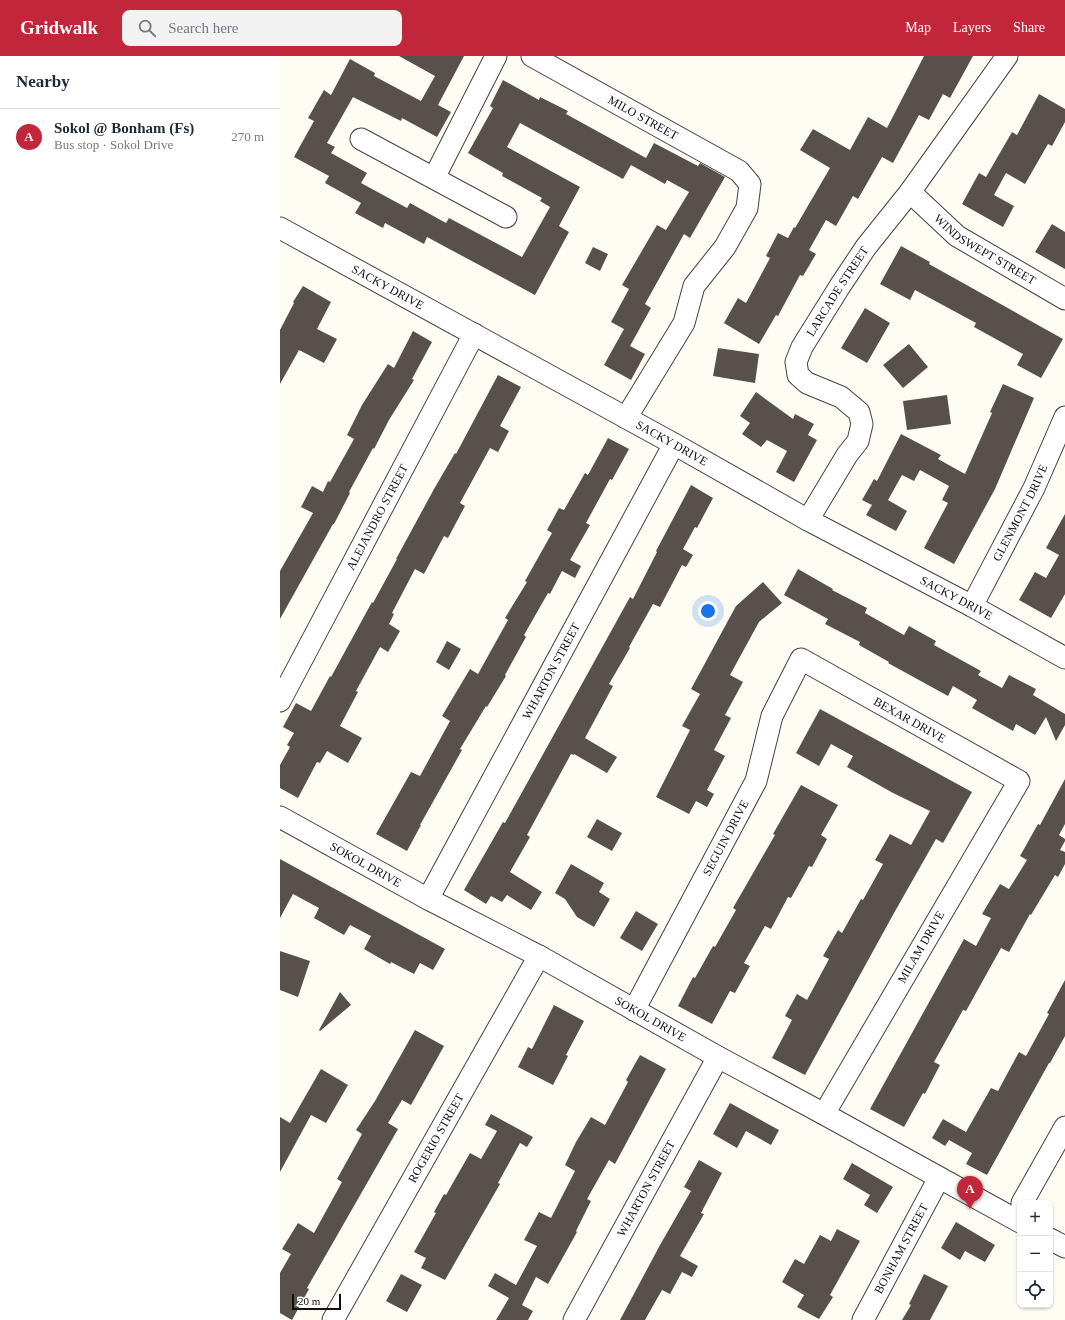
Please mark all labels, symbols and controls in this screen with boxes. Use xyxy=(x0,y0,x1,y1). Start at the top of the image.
search box xyxy=(122,10,402,46)
text: Gridwalk xyxy=(20,17,98,38)
icon: search xyxy=(136,17,158,39)
text: Search here xyxy=(168,20,239,36)
text: Map xyxy=(905,20,931,35)
text: Layers xyxy=(953,20,991,35)
text: Share xyxy=(1013,20,1045,35)
text: Nearby xyxy=(16,72,70,91)
street label: MILO STREET xyxy=(606,93,681,143)
text: Sokol @ Bonham (Fs) xyxy=(54,120,194,136)
text: A xyxy=(24,129,34,144)
text: 270 m xyxy=(231,129,264,144)
text: Bus stop · Sokol Drive xyxy=(54,137,173,152)
street label: WINDSWEPT STREET xyxy=(931,211,1039,288)
street label: LARCADE STREET xyxy=(804,243,872,339)
street label: SACKY DRIVE xyxy=(349,262,426,312)
street label: SACKY DRIVE xyxy=(634,418,710,469)
street label: ALEJANDRO STREET xyxy=(343,461,411,572)
street label: GLENMONT DRIVE xyxy=(990,462,1050,564)
street label: SACKY DRIVE xyxy=(918,573,995,623)
your location xyxy=(698,601,718,621)
street label: WHARTON STREET xyxy=(519,620,583,722)
street label: BEXAR DRIVE xyxy=(871,694,948,746)
street label: SEGUIN DRIVE xyxy=(700,798,752,878)
street label: SOKOL DRIVE xyxy=(328,839,404,890)
street label: MILAM DRIVE xyxy=(895,908,947,986)
street label: SOKOL DRIVE xyxy=(613,993,688,1044)
street label: ROGERIO STREET xyxy=(405,1090,467,1185)
street label: WHARTON STREET xyxy=(614,1137,678,1239)
pin: A xyxy=(957,1176,983,1209)
street label: BONHAM STREET xyxy=(871,1200,931,1296)
map controls xyxy=(1017,1200,1053,1308)
button: + xyxy=(1017,1200,1053,1236)
button: − xyxy=(1017,1236,1053,1272)
button: locate xyxy=(1017,1272,1053,1308)
scale bar xyxy=(292,1292,341,1311)
text: 20 m xyxy=(298,1295,320,1307)

